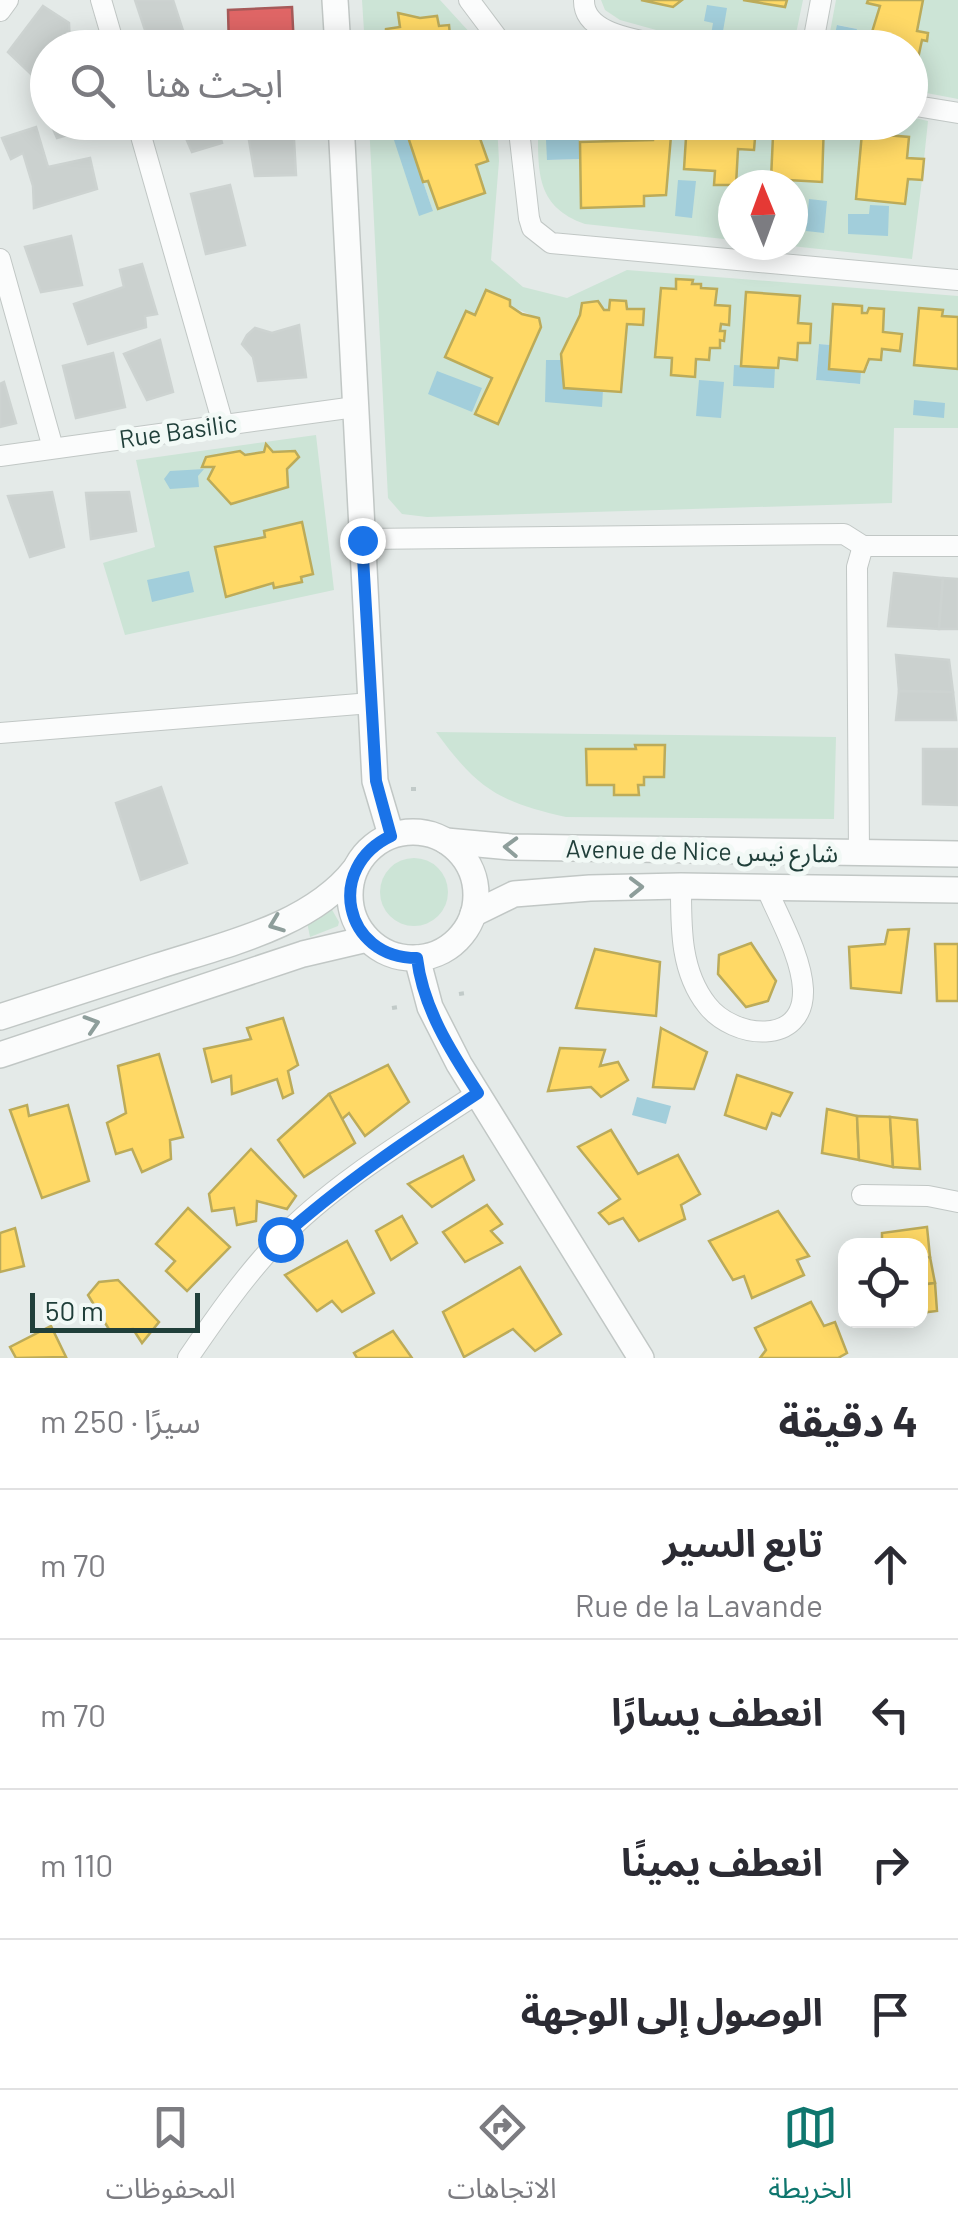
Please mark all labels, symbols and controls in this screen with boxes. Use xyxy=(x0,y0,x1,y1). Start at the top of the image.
search box xyxy=(30,30,928,140)
icon: search xyxy=(65,58,120,113)
text: ابحث هنا xyxy=(145,59,284,105)
north arrow xyxy=(718,170,808,260)
street label: Rue Basilic xyxy=(117,407,239,453)
route end xyxy=(340,518,386,564)
street label: Avenue de Nice شارع نيس xyxy=(565,833,838,872)
one-way arrow xyxy=(502,837,518,858)
one-way arrow xyxy=(629,876,645,897)
one-way arrow xyxy=(268,912,286,932)
one-way arrow xyxy=(83,1015,100,1036)
route start xyxy=(258,1217,304,1263)
map controls xyxy=(838,1238,928,1328)
button: locate xyxy=(838,1238,928,1328)
scale bar xyxy=(30,1288,200,1332)
text: 50 m xyxy=(45,1293,104,1327)
text: 4 دقيقة xyxy=(779,1395,918,1445)
text: سيرًا · 250 m xyxy=(40,1401,201,1439)
text: تابع السير xyxy=(663,1519,823,1565)
icon: ahead xyxy=(863,1537,918,1592)
text: 70 m xyxy=(40,1545,106,1583)
text: Rue de la Lavande xyxy=(575,1585,823,1623)
icon: left xyxy=(863,1687,918,1742)
text: انعطف يسارًا xyxy=(611,1688,823,1734)
text: 70 m xyxy=(40,1695,106,1733)
icon: right xyxy=(863,1837,918,1892)
text: انعطف يمينًا xyxy=(621,1838,823,1884)
text: 110 m xyxy=(40,1845,113,1883)
icon: arrive xyxy=(863,1987,918,2042)
text: الوصول إلى الوجهة xyxy=(521,1988,823,2034)
tab: المحفوظات xyxy=(106,2100,236,2219)
tab: الاتجاهات xyxy=(447,2100,557,2219)
tab: الخريطة xyxy=(768,2100,852,2219)

